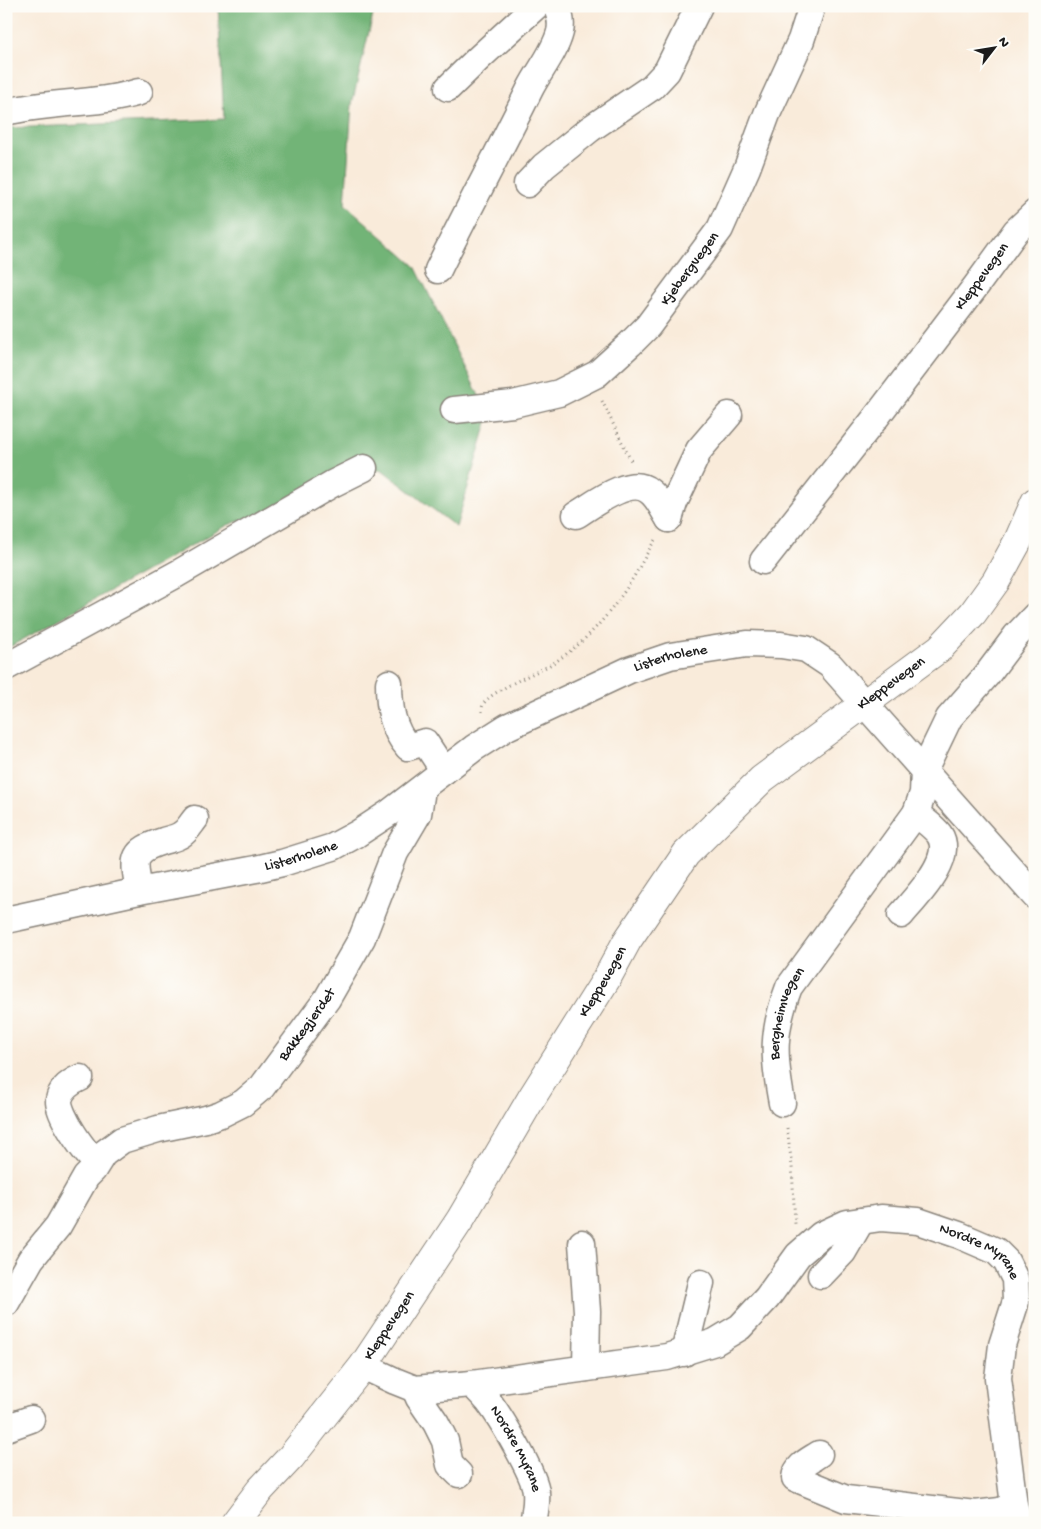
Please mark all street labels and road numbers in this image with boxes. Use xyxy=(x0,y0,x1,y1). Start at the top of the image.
street label: Kjebergvegen xyxy=(657,229,724,310)
street label: Kleppevegen xyxy=(951,239,1013,314)
street label: Listerholene xyxy=(631,641,709,677)
street label: Kleppevegen xyxy=(854,653,929,715)
street label: Listerholene xyxy=(263,837,341,876)
street label: Kleppevegen xyxy=(575,943,631,1021)
street label: Bergheimvegen xyxy=(767,964,809,1061)
street label: Bakkegjerdet xyxy=(274,984,341,1066)
street label: Nordre Myrane xyxy=(937,1220,1023,1283)
street label: Kleppevegen xyxy=(360,1288,419,1364)
street label: Nordre Myrane xyxy=(485,1402,545,1494)

